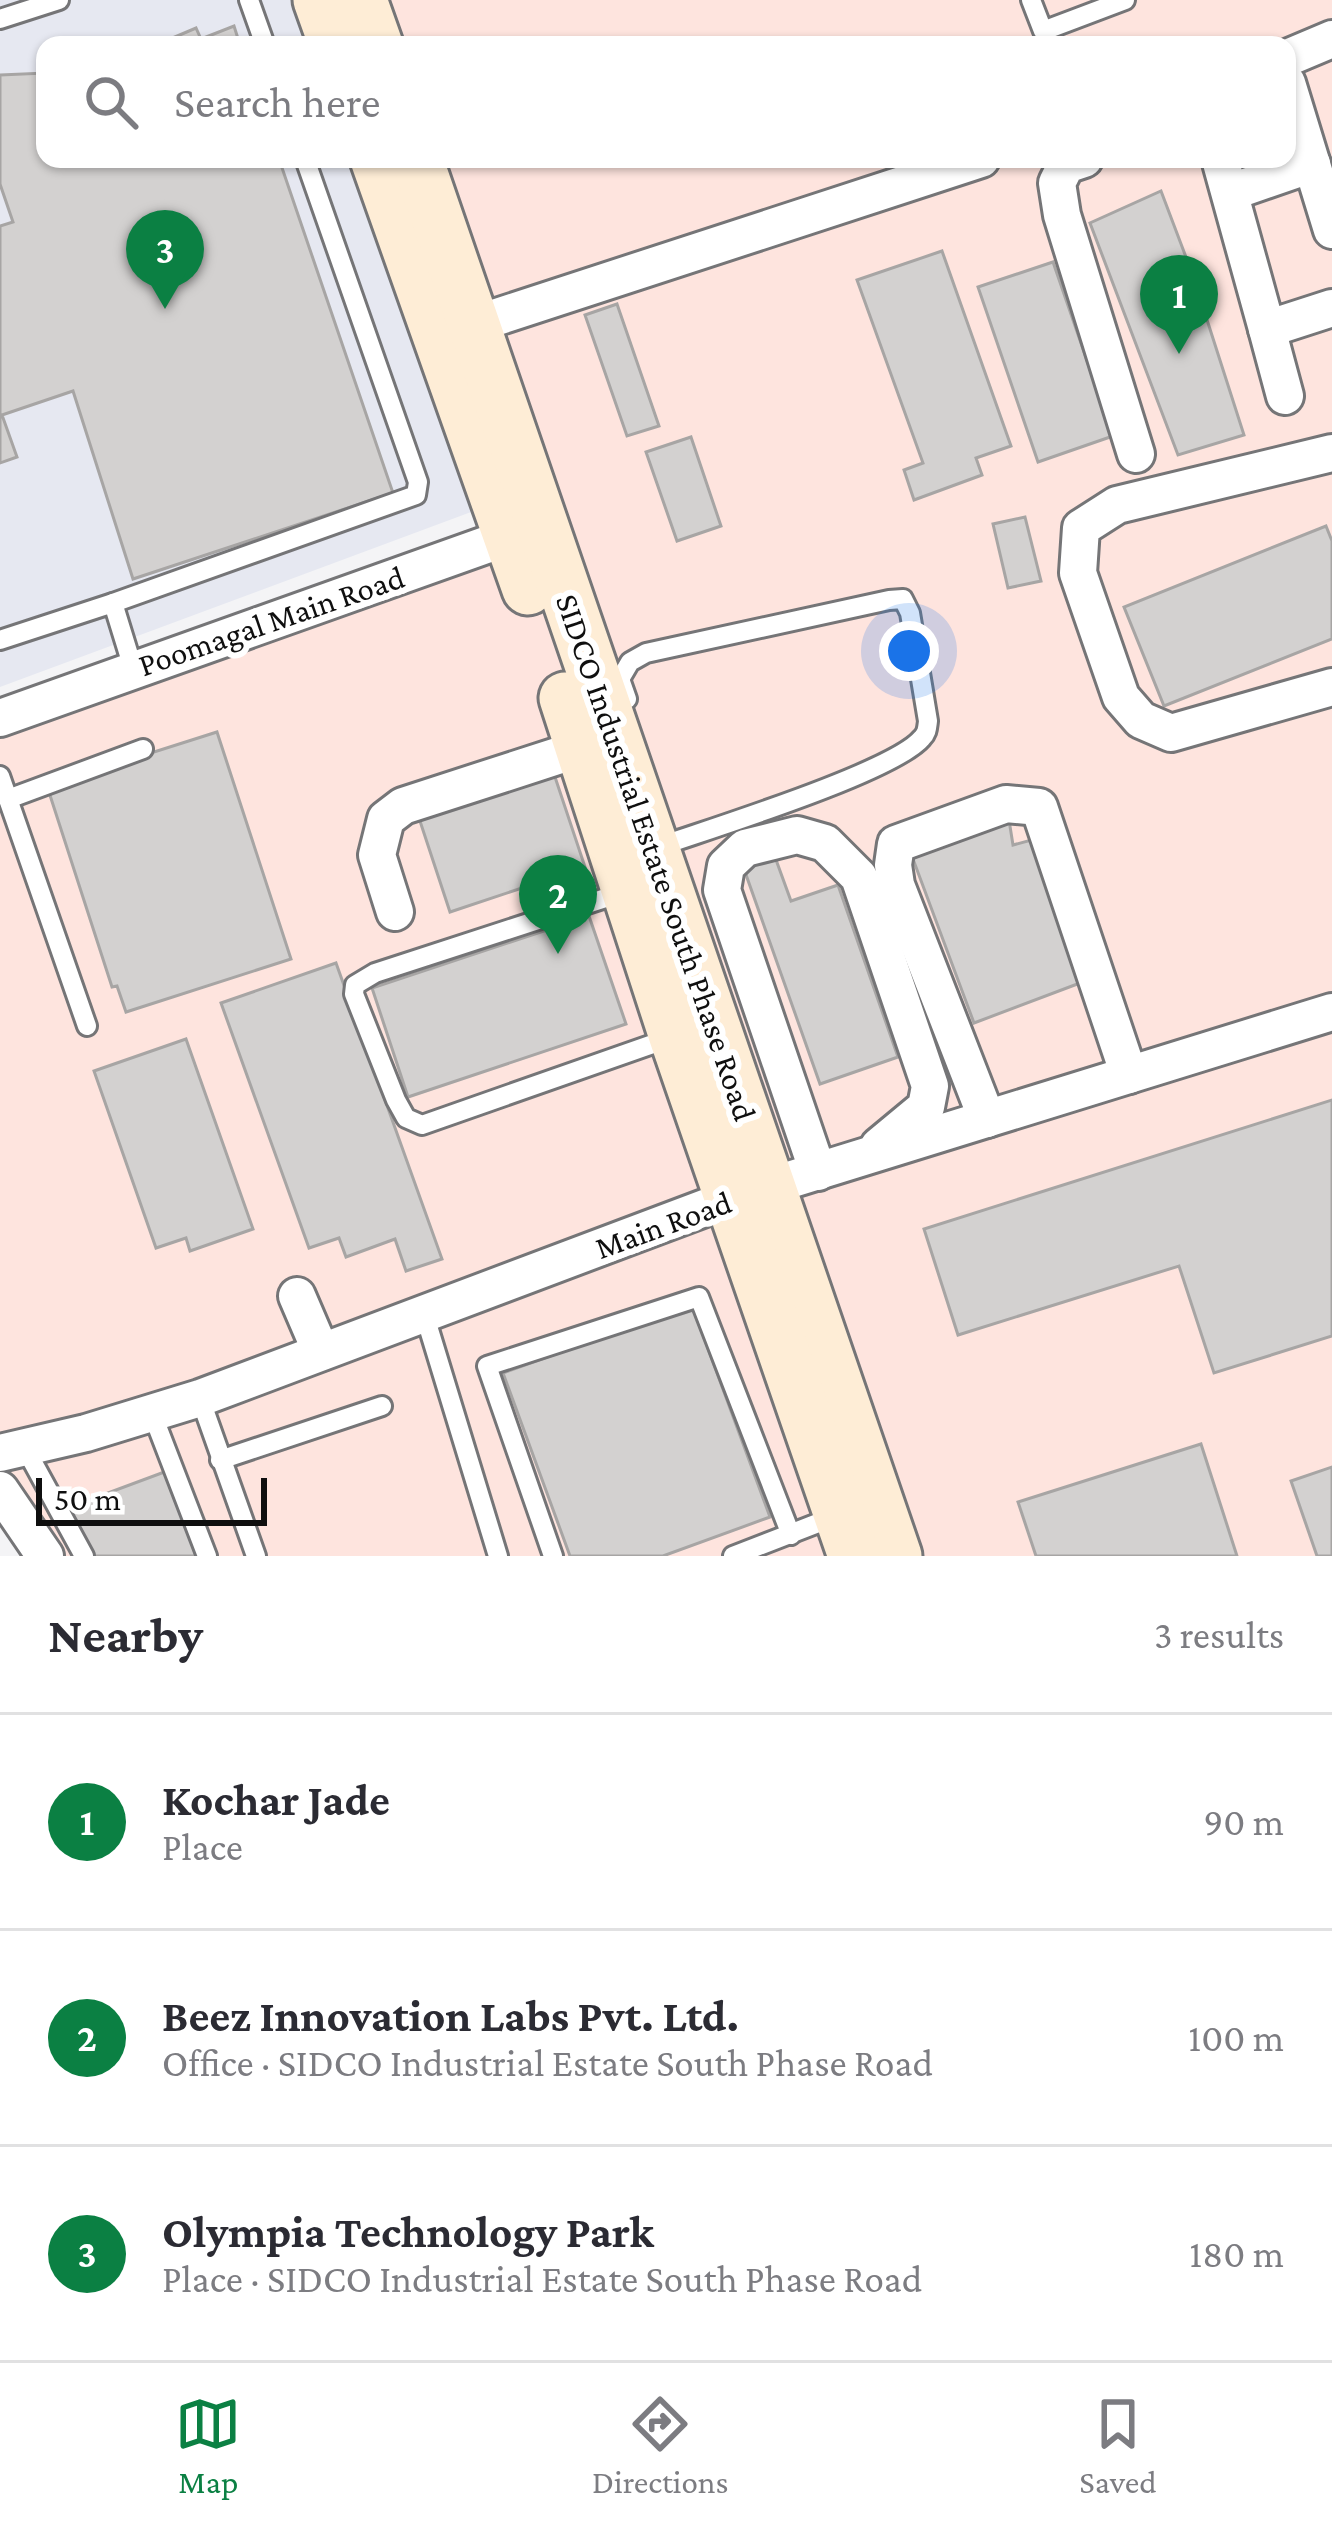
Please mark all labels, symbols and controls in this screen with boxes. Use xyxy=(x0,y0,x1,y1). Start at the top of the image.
search box xyxy=(36,36,1296,168)
icon: search xyxy=(78,69,144,135)
text: Search here xyxy=(174,77,381,127)
pin: 3 xyxy=(126,210,204,309)
pin: 1 xyxy=(1140,255,1218,354)
street label: Poomagal Main Road xyxy=(133,558,409,683)
street label: SIDCO Industrial Estate South Phase Road xyxy=(549,589,764,1125)
your location xyxy=(879,621,939,681)
pin: 2 xyxy=(519,855,597,954)
street label: Main Road xyxy=(590,1183,736,1266)
scale bar xyxy=(36,1472,267,1525)
text: 50 m xyxy=(54,1480,121,1517)
text: Nearby xyxy=(48,1606,203,1663)
text: 3 results xyxy=(1154,1613,1284,1656)
text: Kochar Jade xyxy=(162,1775,390,1825)
text: 1 xyxy=(80,1800,94,1843)
text: 90 m xyxy=(1203,1800,1284,1843)
text: Place xyxy=(162,1825,243,1868)
text: Beez Innovation Labs Pvt. Ltd. xyxy=(162,1991,739,2041)
text: 2 xyxy=(77,2016,97,2059)
text: 100 m xyxy=(1188,2016,1284,2059)
text: Office · SIDCO Industrial Estate South Phase Road xyxy=(162,2041,933,2084)
text: Olympia Technology Park xyxy=(162,2207,654,2257)
text: 3 xyxy=(77,2232,97,2275)
text: 180 m xyxy=(1189,2232,1284,2275)
text: Place · SIDCO Industrial Estate South Phase Road xyxy=(162,2257,922,2300)
tab: Map xyxy=(175,2391,241,2500)
tab: Directions xyxy=(592,2391,729,2500)
tab: Saved xyxy=(1079,2391,1157,2500)

